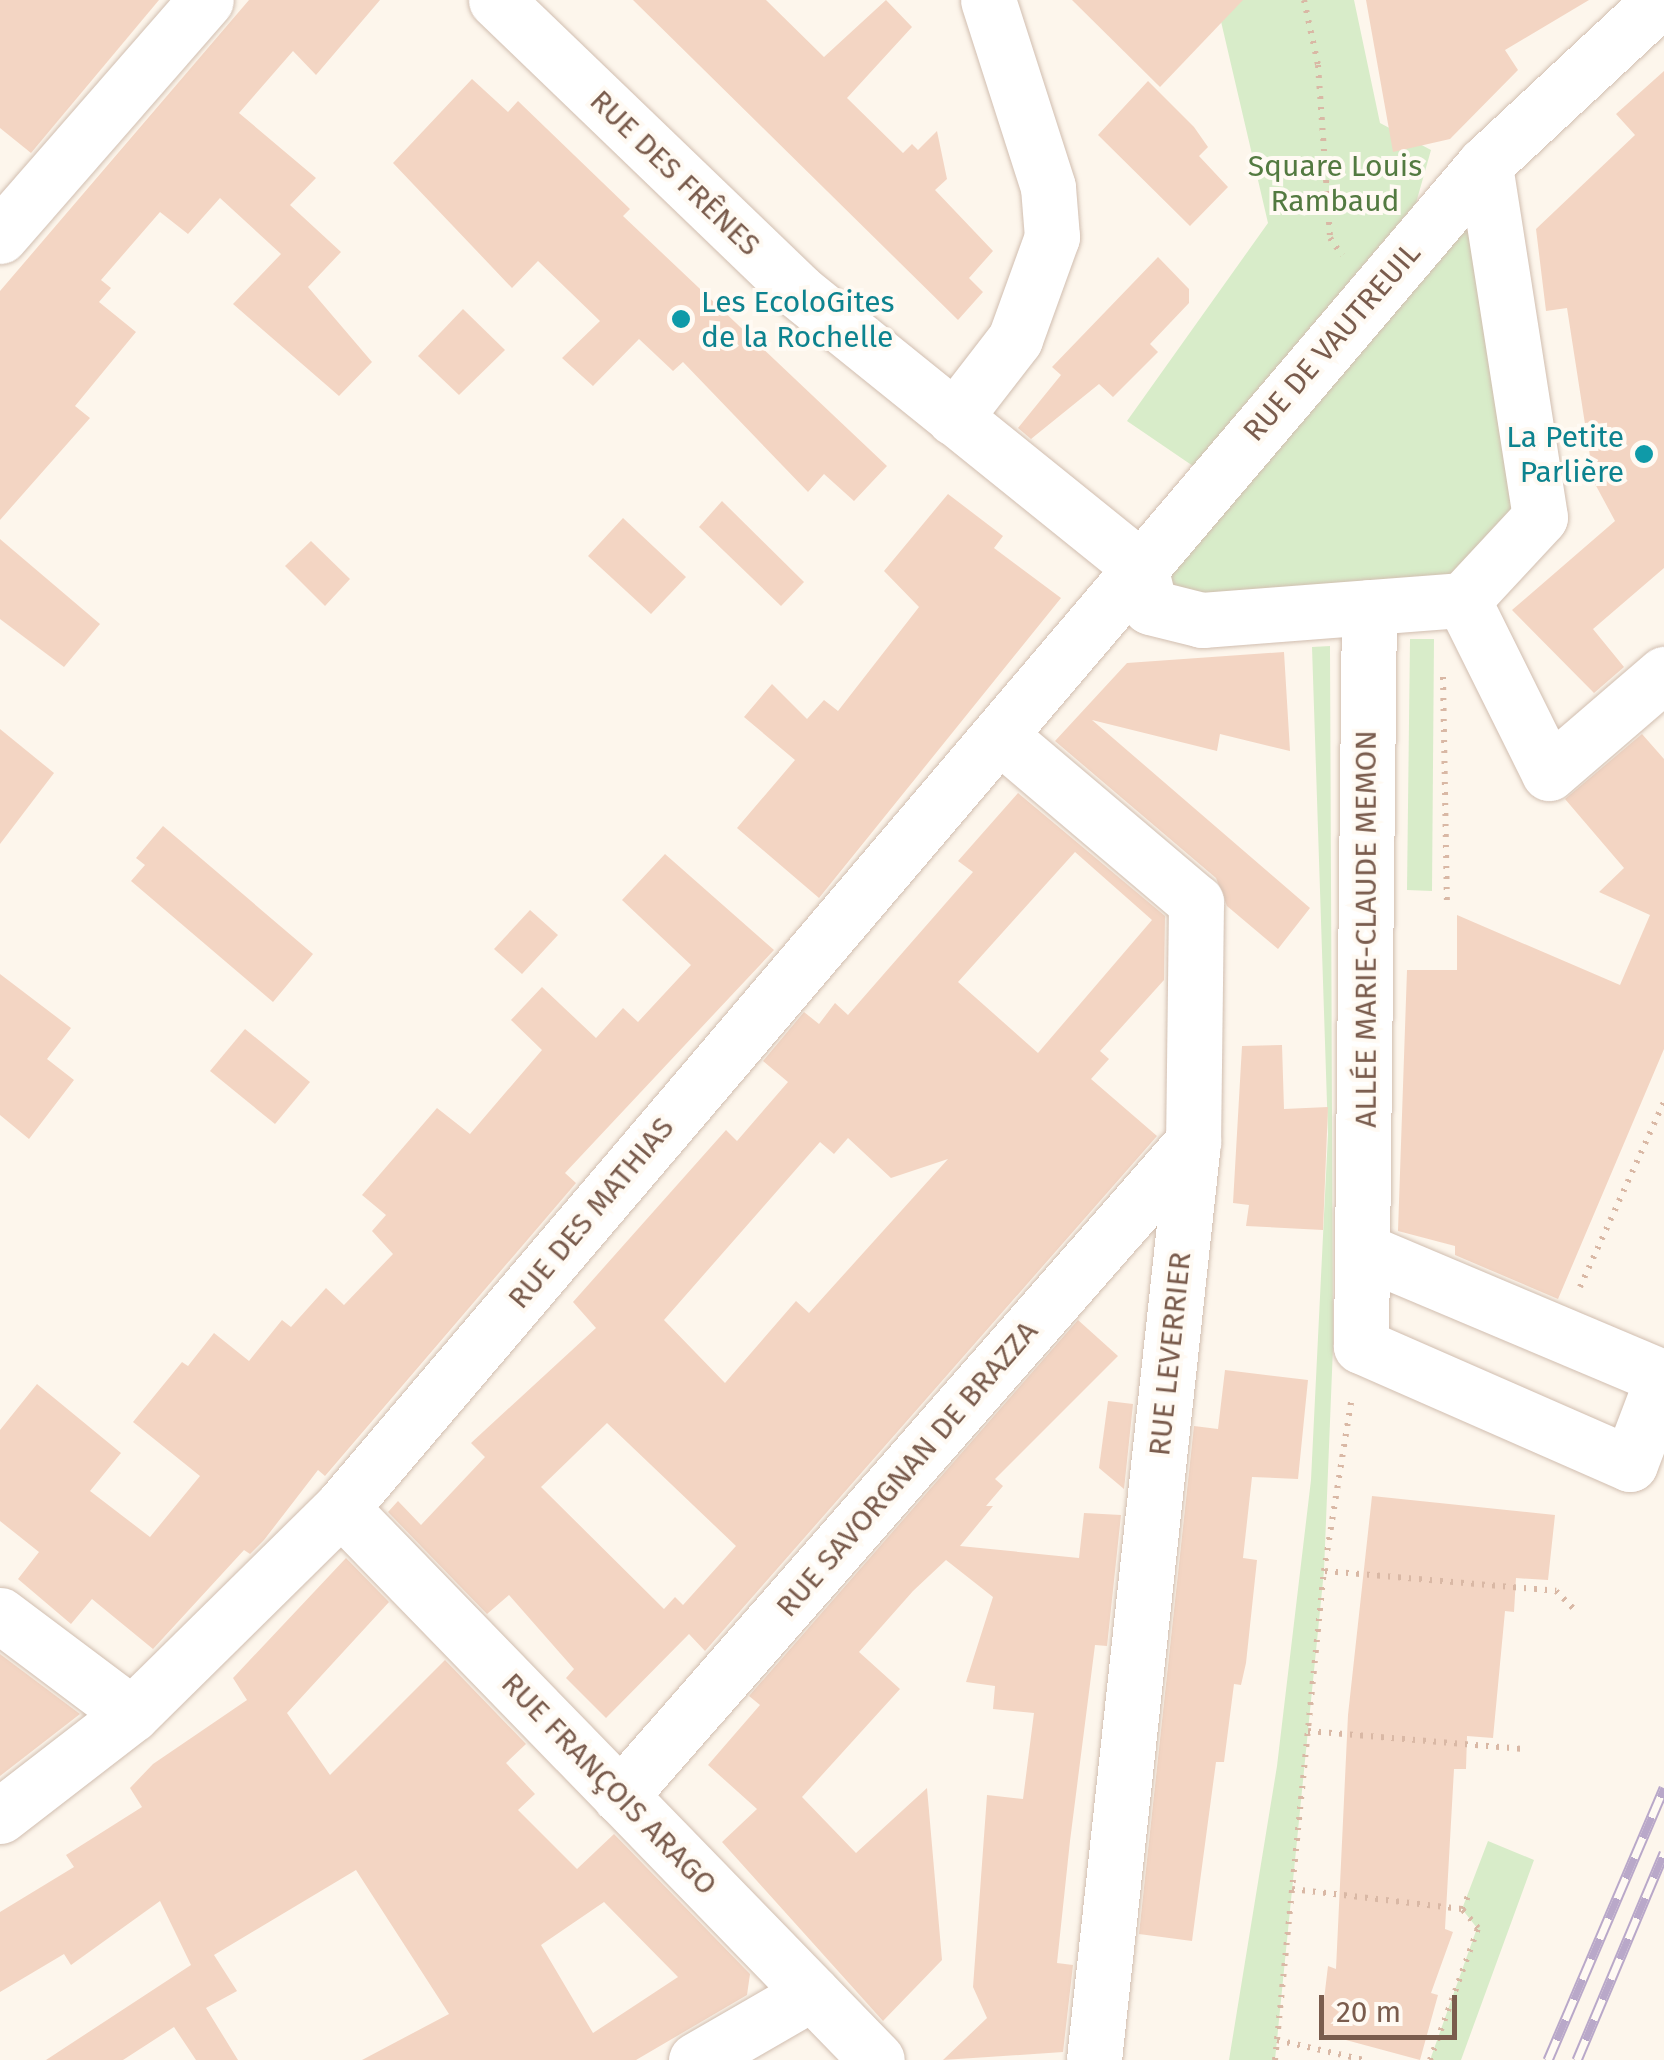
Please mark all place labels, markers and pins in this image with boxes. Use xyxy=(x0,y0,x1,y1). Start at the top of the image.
place label: Les EcoloGites de la Rochelle xyxy=(701,284,894,354)
marker: Les EcoloGites de la Rochelle xyxy=(670,308,692,330)
place label: La Petite Parlière xyxy=(1506,419,1624,490)
marker: La Petite Parlière xyxy=(1633,443,1655,465)

